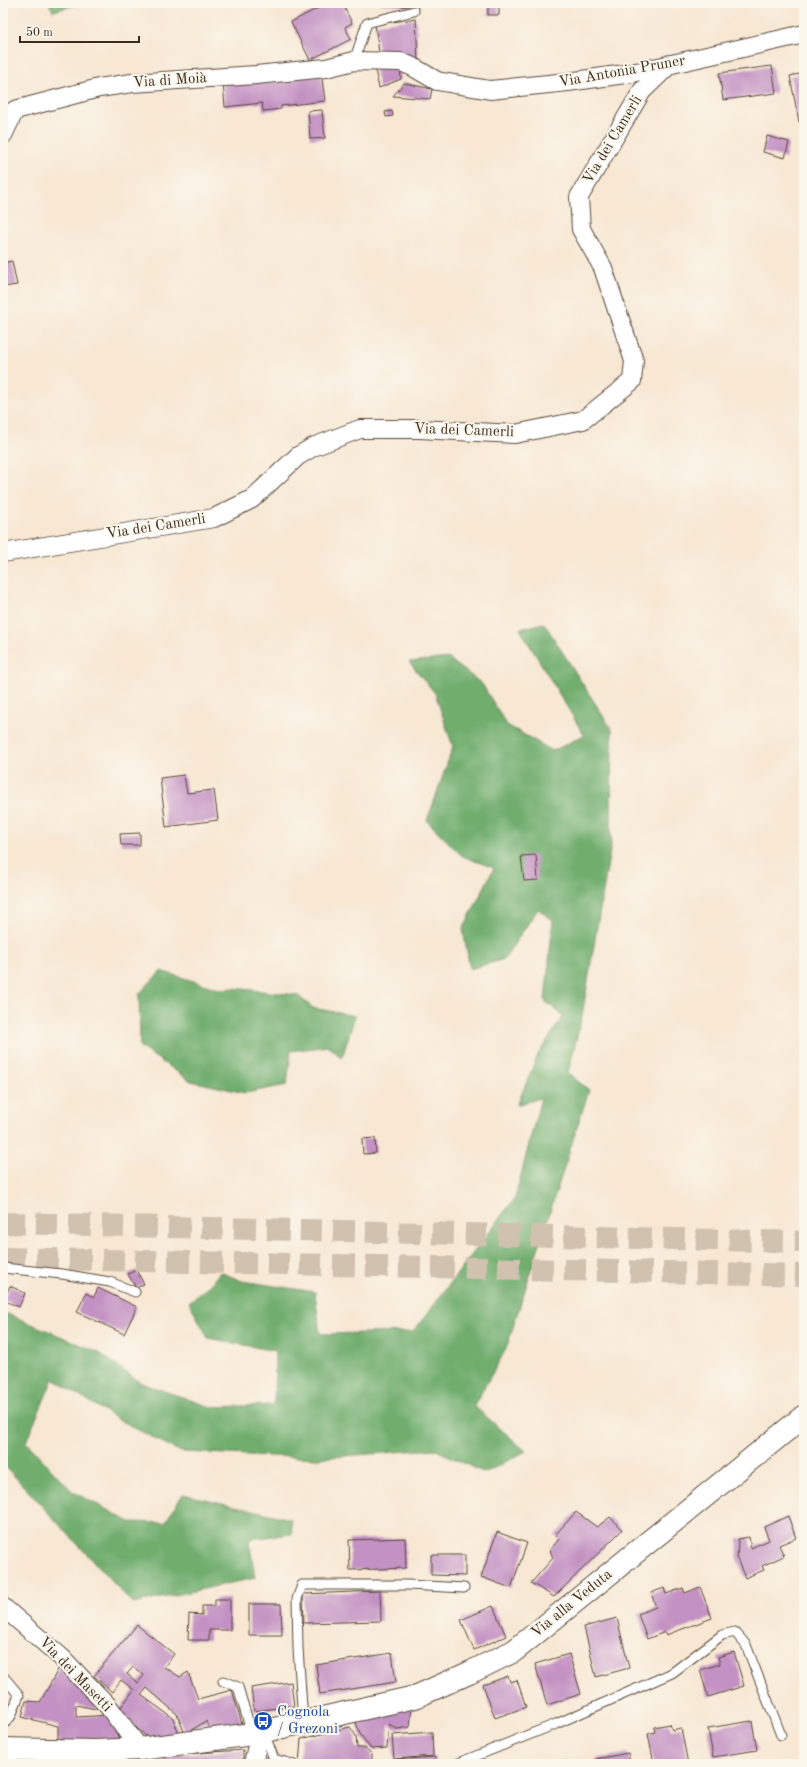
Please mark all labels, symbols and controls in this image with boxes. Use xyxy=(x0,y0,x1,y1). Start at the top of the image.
scale bar xyxy=(20,18,139,44)
text: 50 m xyxy=(26,26,53,39)
street label: Via Antonia Pruner xyxy=(558,53,686,91)
street label: Via di Moià xyxy=(132,71,208,91)
street label: Via dei Camerli xyxy=(581,93,645,187)
street label: Via dei Camerli xyxy=(414,422,514,440)
street label: Via dei Camerli xyxy=(105,512,207,542)
street label: Via alla Veduta xyxy=(529,1567,616,1641)
street label: Via dei Masetti xyxy=(36,1635,114,1715)
place label: Cognola / Grezoni xyxy=(277,1705,338,1737)
bus stop icon: Cognola / Grezoni xyxy=(252,1710,274,1732)

